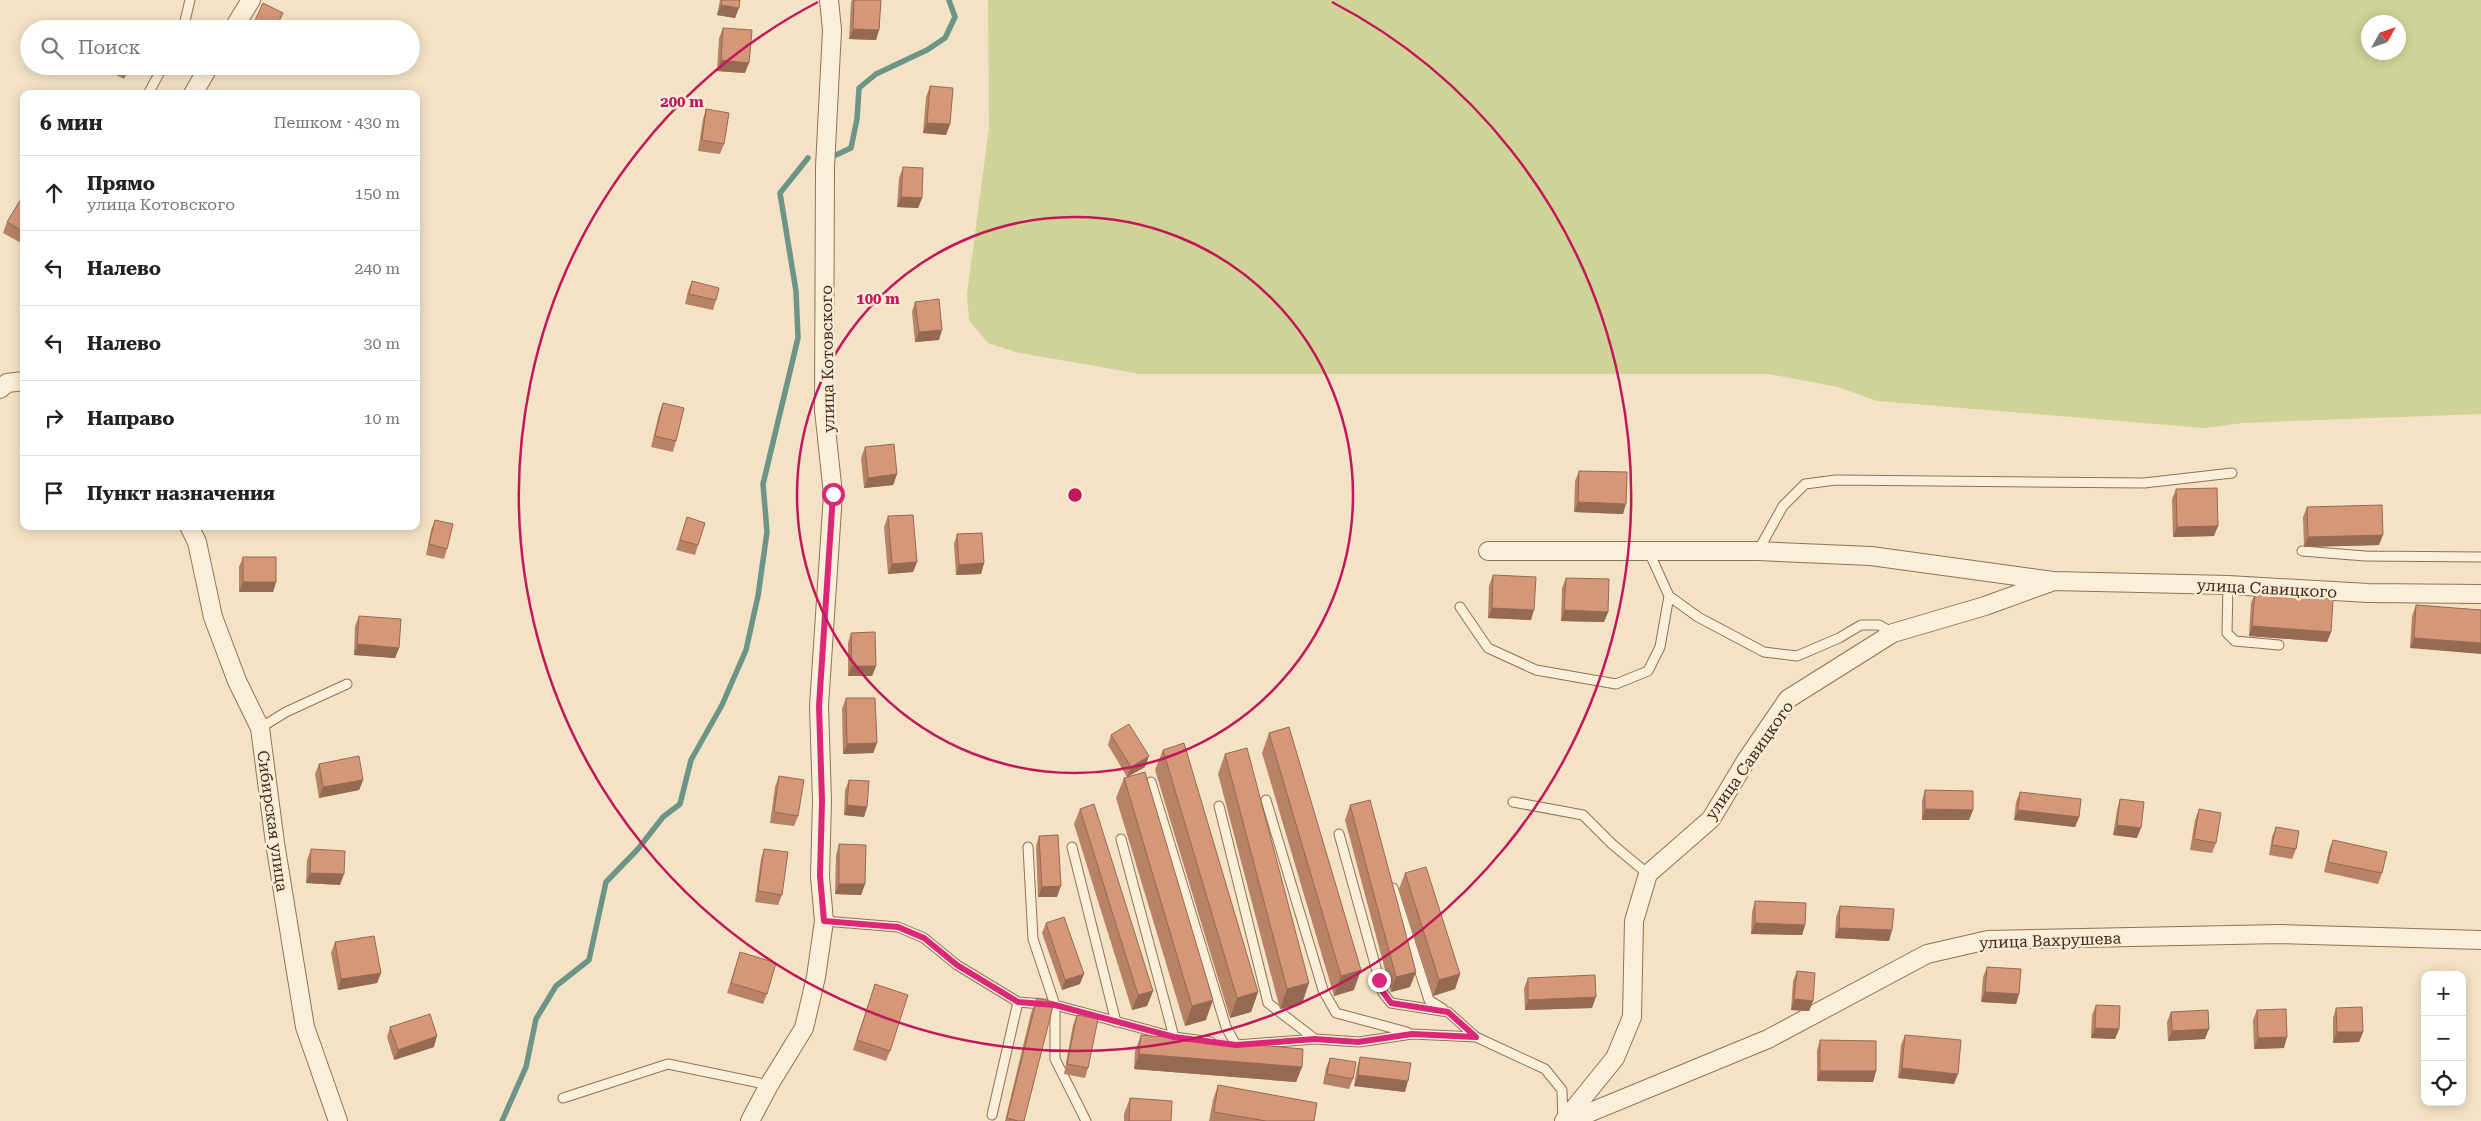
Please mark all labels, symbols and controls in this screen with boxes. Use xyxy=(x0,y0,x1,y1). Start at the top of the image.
north arrow xyxy=(2361,15,2406,60)
search box xyxy=(20,20,420,75)
icon: search xyxy=(38,34,66,62)
text: Поиск xyxy=(78,36,141,59)
text: 200 m xyxy=(660,93,704,111)
text: 6 мин xyxy=(40,111,103,135)
text: Пешком · 430 m xyxy=(273,113,400,132)
text: Прямо xyxy=(87,172,155,195)
icon: ahead xyxy=(40,179,68,207)
text: 150 m xyxy=(354,184,400,203)
text: улица Котовского xyxy=(87,195,235,214)
icon: left xyxy=(40,254,68,282)
text: Налево xyxy=(87,257,161,280)
text: 240 m xyxy=(354,259,400,278)
street label: улица Котовского xyxy=(817,285,838,433)
text: 100 m xyxy=(856,290,900,308)
icon: left xyxy=(40,329,68,357)
text: Налево xyxy=(87,332,161,355)
text: 30 m xyxy=(363,334,400,353)
icon: right xyxy=(40,404,68,432)
text: Направо xyxy=(87,407,174,430)
text: 10 m xyxy=(363,409,400,428)
icon: arrive xyxy=(40,479,68,507)
text: Пункт назначения xyxy=(87,482,275,505)
route start xyxy=(822,483,845,506)
centre of rings xyxy=(1066,486,1084,504)
street label: улица Савицкого xyxy=(2196,575,2338,602)
street label: улица Савицкого xyxy=(1701,697,1798,823)
street label: Сибирская улица xyxy=(253,749,292,893)
street label: улица Вахрушева xyxy=(1979,929,2122,952)
route end xyxy=(1368,969,1391,992)
map controls xyxy=(2421,971,2466,1106)
button: + xyxy=(2421,971,2466,1016)
button: − xyxy=(2421,1016,2466,1061)
button: locate xyxy=(2421,1061,2466,1106)

